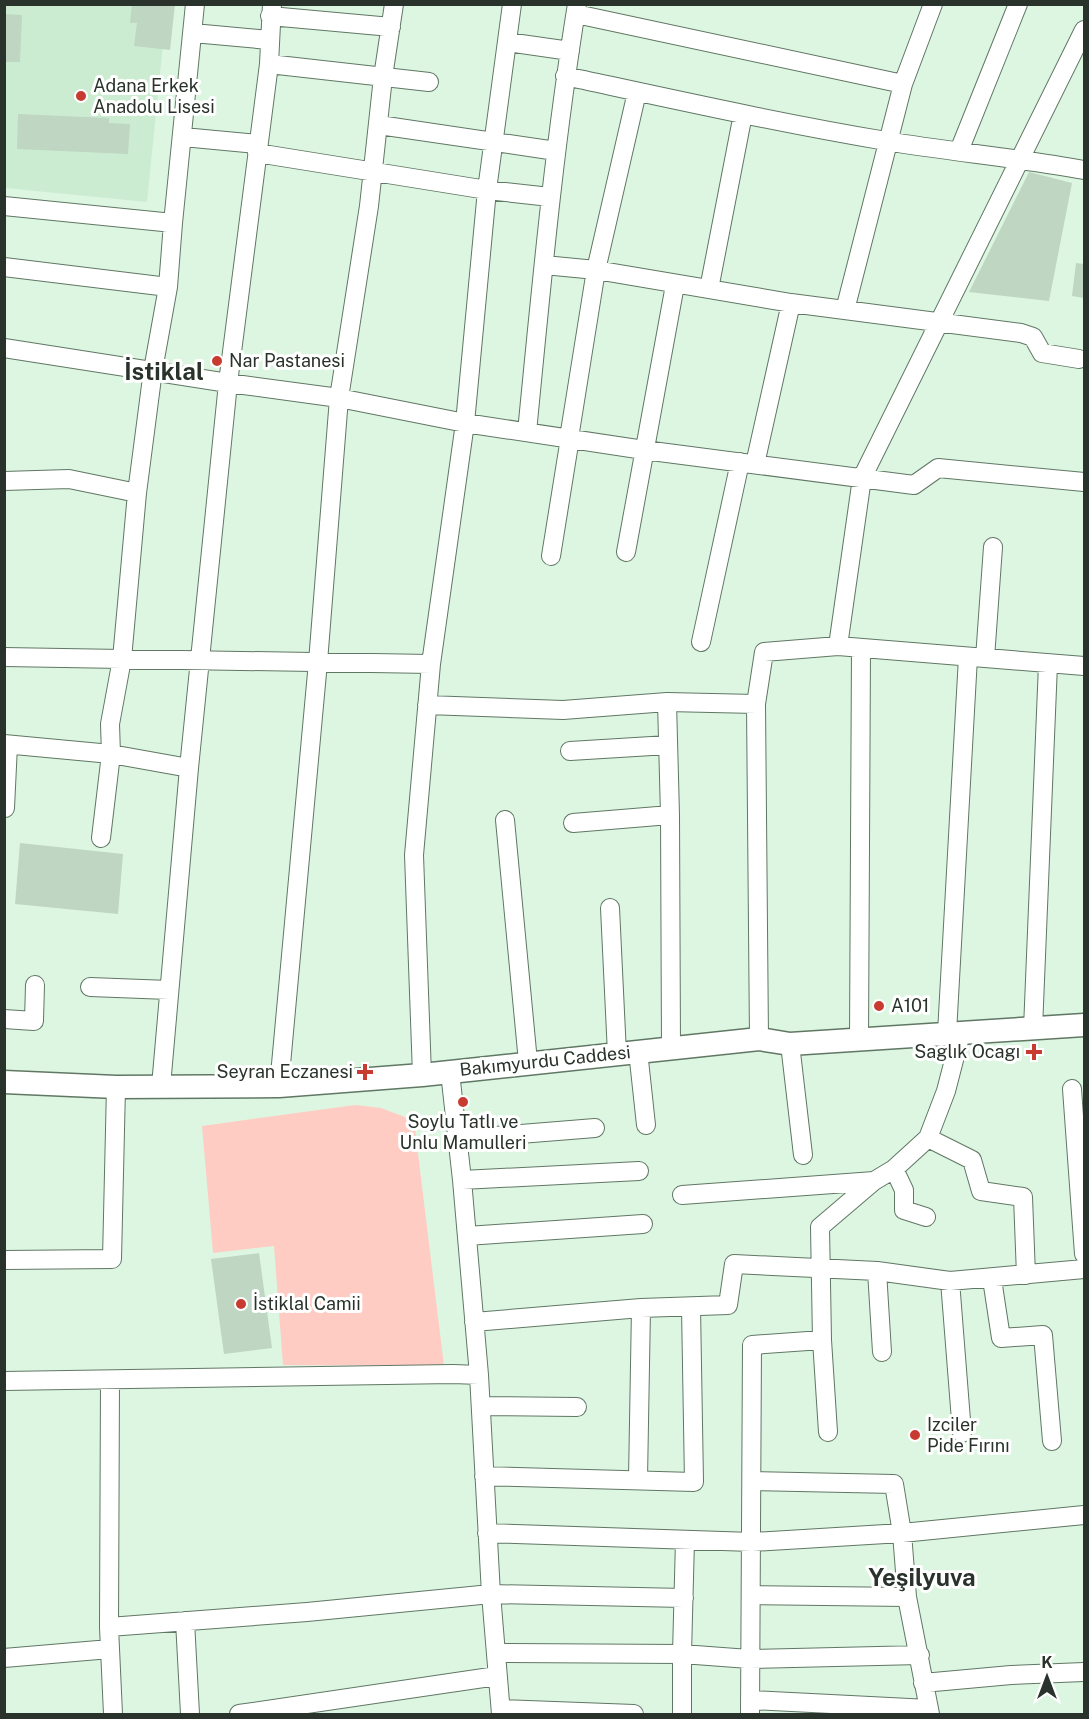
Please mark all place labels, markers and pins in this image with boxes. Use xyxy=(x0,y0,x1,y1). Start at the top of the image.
place label: Adana Erkek Anadolu Lisesi xyxy=(93,75,215,117)
marker: Adana Erkek Anadolu Lisesi xyxy=(74,89,88,103)
place label: Nar Pastanesi xyxy=(229,350,345,371)
marker: Nar Pastanesi xyxy=(210,354,224,368)
place label: A101 xyxy=(891,995,929,1016)
marker: A101 xyxy=(872,999,886,1013)
place label: Saglık Ocagı xyxy=(914,1041,1020,1062)
marker: Saglık Ocagı xyxy=(1025,1043,1043,1061)
place label: Seyran Eczanesi xyxy=(216,1061,353,1082)
marker: Seyran Eczanesi xyxy=(358,1065,372,1079)
marker: Soylu Tatlı ve Unlu Mamulleri xyxy=(456,1095,470,1109)
place label: Soylu Tatlı ve Unlu Mamulleri xyxy=(400,1111,526,1153)
place label: İstiklal Camii xyxy=(253,1292,361,1314)
marker: İstiklal Camii xyxy=(234,1297,248,1311)
place label: Izciler Pide Fırını xyxy=(927,1414,1010,1456)
marker: Izciler Pide Fırını xyxy=(908,1428,922,1442)

